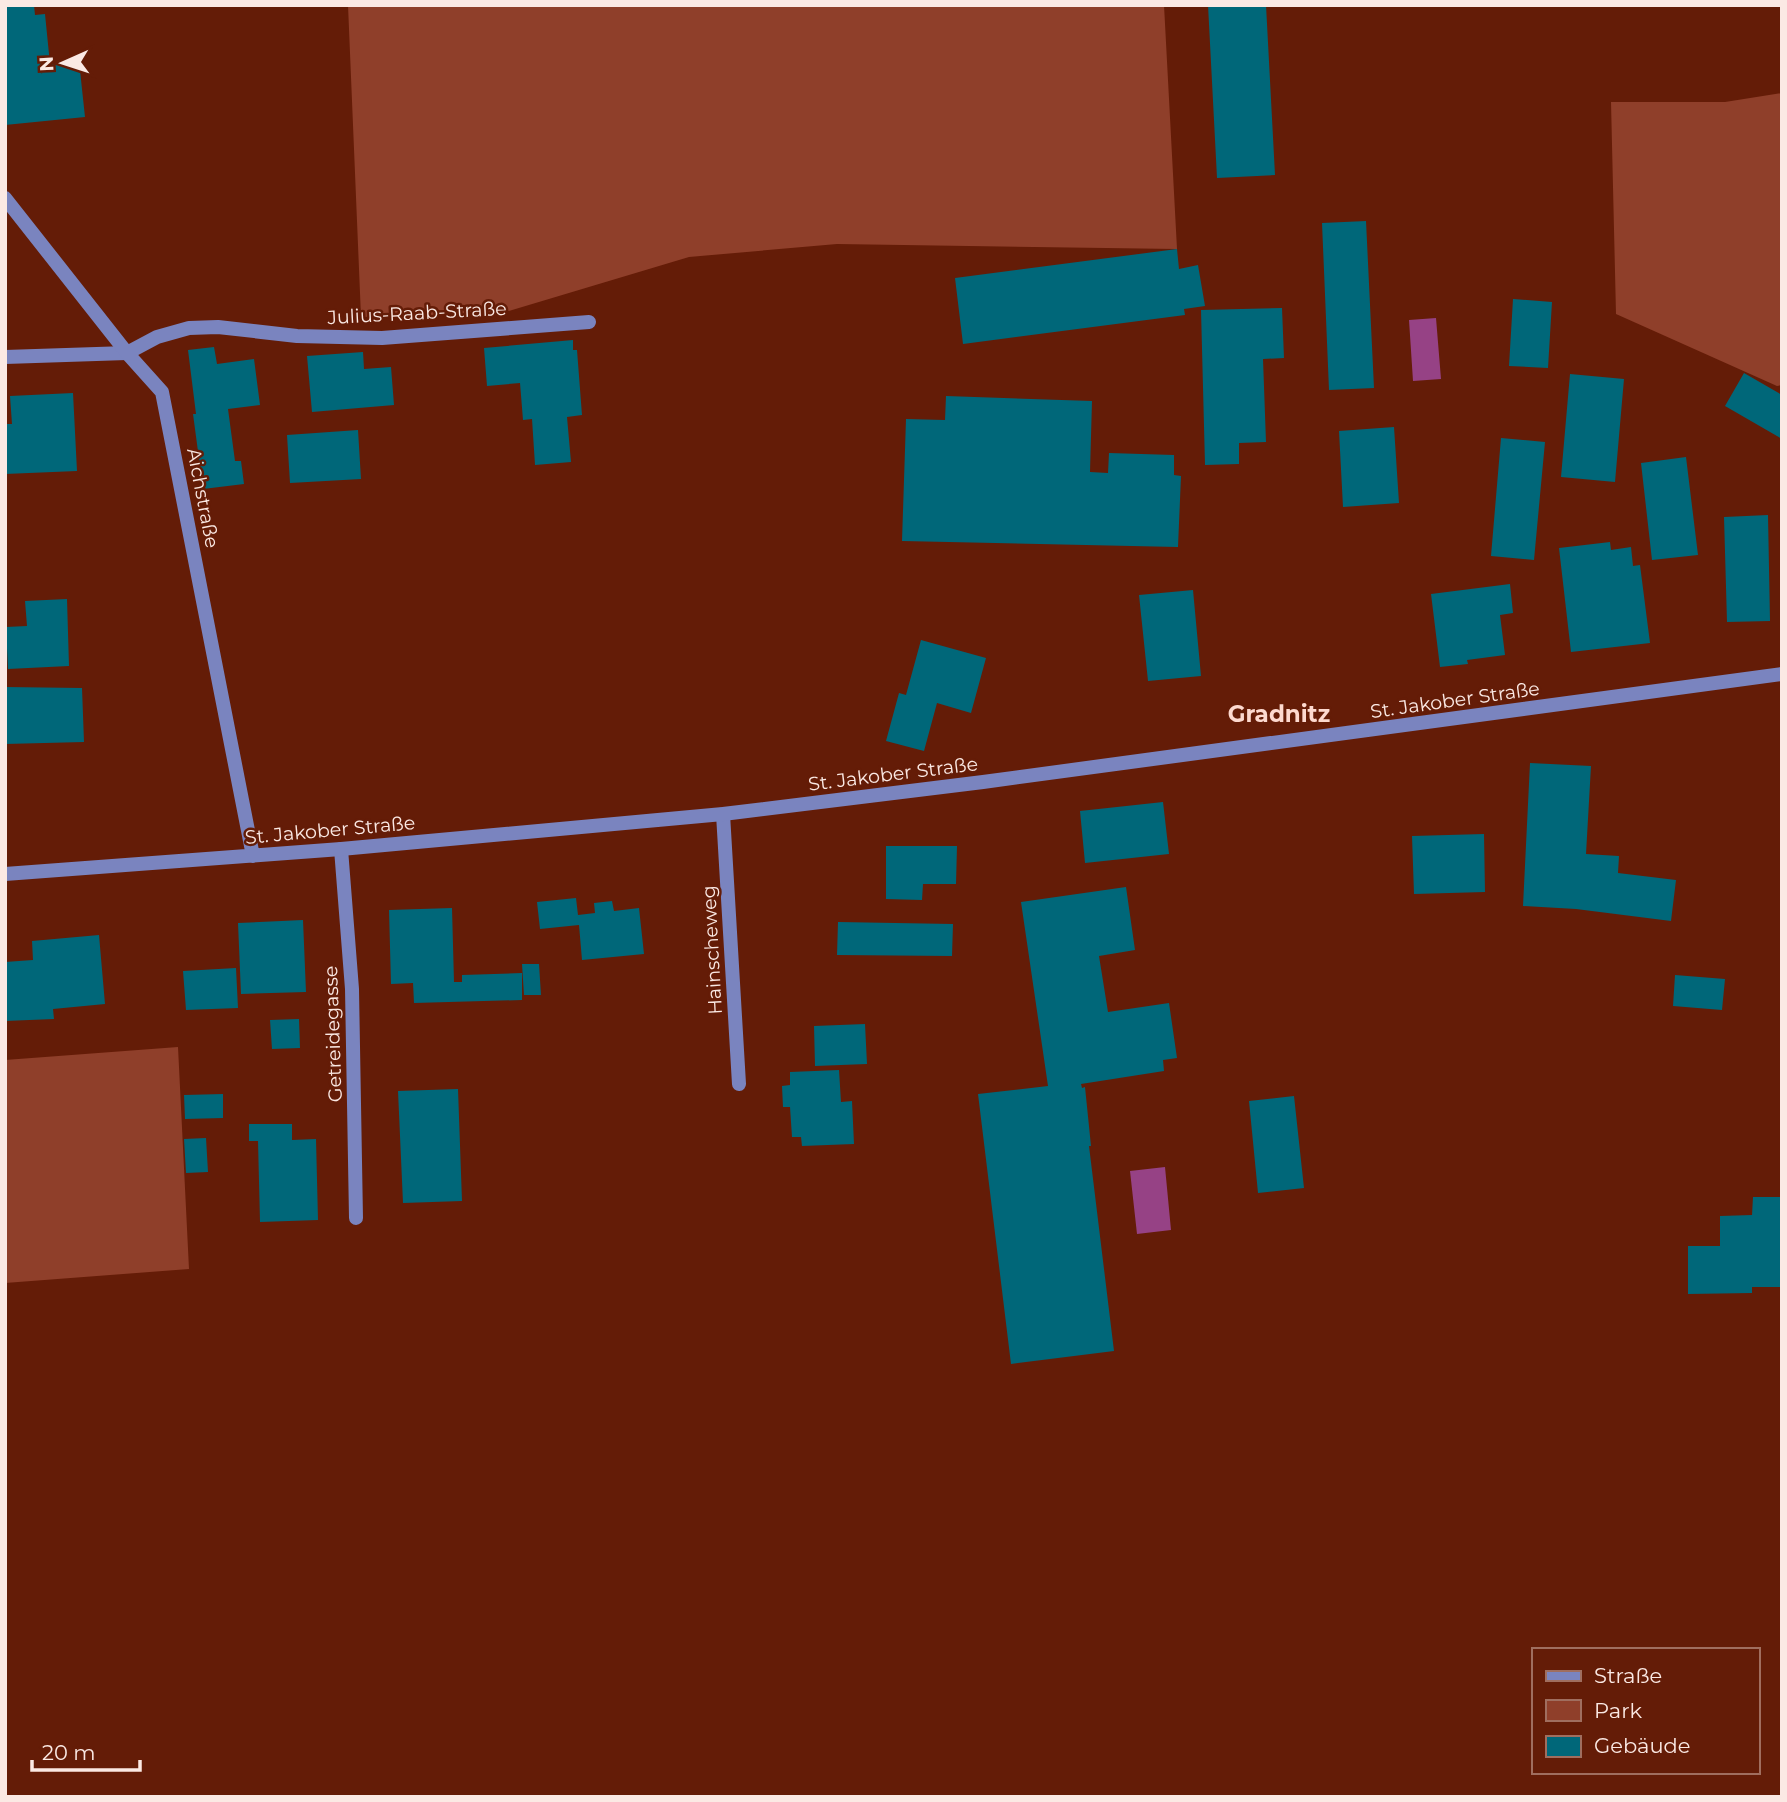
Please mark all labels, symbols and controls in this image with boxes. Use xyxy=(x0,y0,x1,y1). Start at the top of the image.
north arrow xyxy=(28,28,98,98)
text: N xyxy=(35,56,58,72)
street label: Julius-Raab-Straße xyxy=(326,297,507,329)
street label: Aichstraße xyxy=(182,446,224,550)
street label: St. Jakober Straße xyxy=(1369,677,1541,723)
district label: Gradnitz xyxy=(1228,700,1330,728)
street label: St. Jakober Straße xyxy=(807,752,979,796)
street label: St. Jakober Straße xyxy=(244,811,416,849)
street label: Hainscheweg xyxy=(697,885,727,1015)
street label: Getreidegasse xyxy=(319,965,347,1103)
legend xyxy=(1532,1648,1759,1774)
text: Straße xyxy=(1594,1663,1662,1688)
text: Park xyxy=(1594,1698,1642,1723)
scale bar xyxy=(32,1728,140,1772)
text: Gebäude xyxy=(1594,1733,1691,1758)
text: 20 m xyxy=(42,1740,96,1765)

